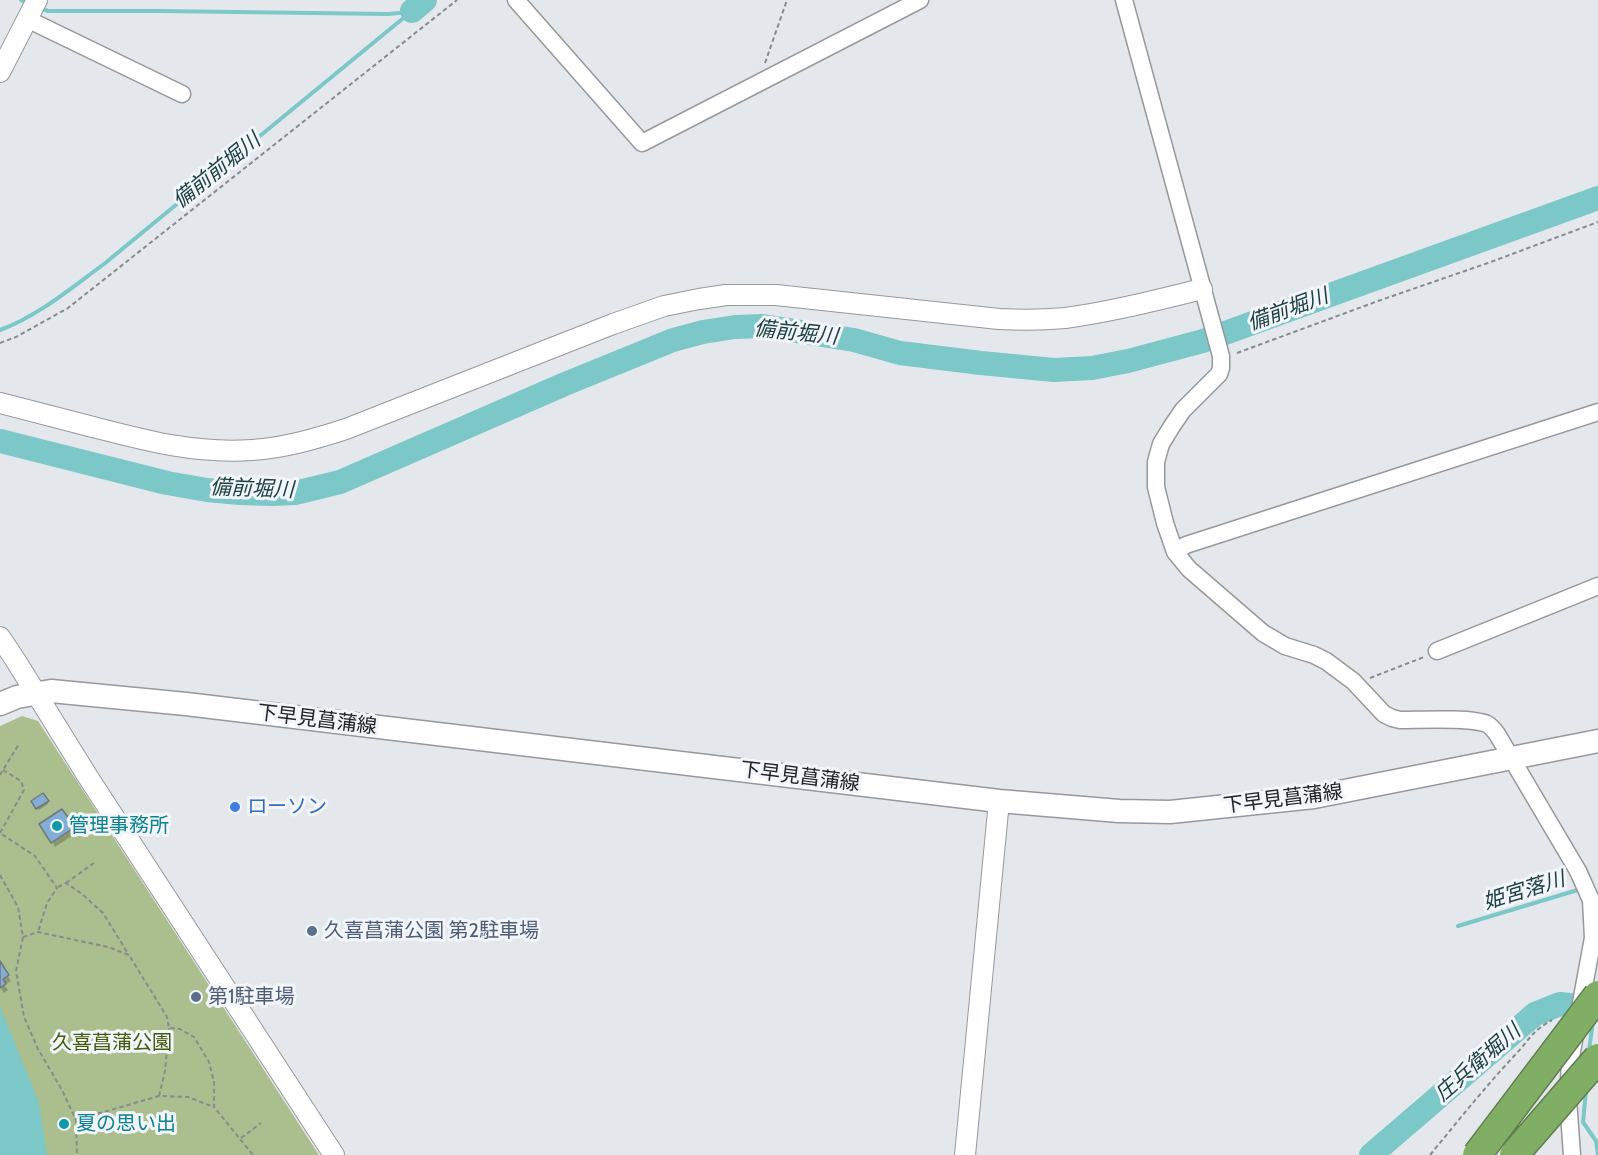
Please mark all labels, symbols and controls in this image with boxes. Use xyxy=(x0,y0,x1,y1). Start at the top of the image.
water label: 備前前堀川 xyxy=(168,128,266,214)
water label: 備前堀川 xyxy=(1244,284,1332,336)
water label: 備前堀川 xyxy=(753,316,839,350)
water label: 備前堀川 xyxy=(210,475,294,503)
street label: 下早見菖蒲線 xyxy=(256,701,378,739)
street label: 下早見菖蒲線 xyxy=(739,758,861,796)
street label: 下早見菖蒲線 xyxy=(1222,780,1344,818)
place label: ローソン xyxy=(247,795,327,819)
marker: ローソン xyxy=(228,800,242,814)
place label: 管理事務所 xyxy=(69,814,169,838)
marker: 管理事務所 xyxy=(50,819,64,833)
water label: 姫宮落川 xyxy=(1480,867,1568,915)
place label: 久喜菖蒲公園 第2駐車場 xyxy=(324,919,539,943)
marker: 久喜菖蒲公園 第2駐車場 xyxy=(305,924,319,938)
place label: 第1駐車場 xyxy=(208,985,295,1009)
marker: 第1駐車場 xyxy=(189,990,203,1004)
water label: 庄兵衛堀川 xyxy=(1430,1019,1526,1107)
park label: 久喜菖蒲公園 xyxy=(52,1031,172,1055)
place label: 夏の思い出 xyxy=(76,1112,176,1136)
marker: 夏の思い出 xyxy=(57,1117,71,1131)

